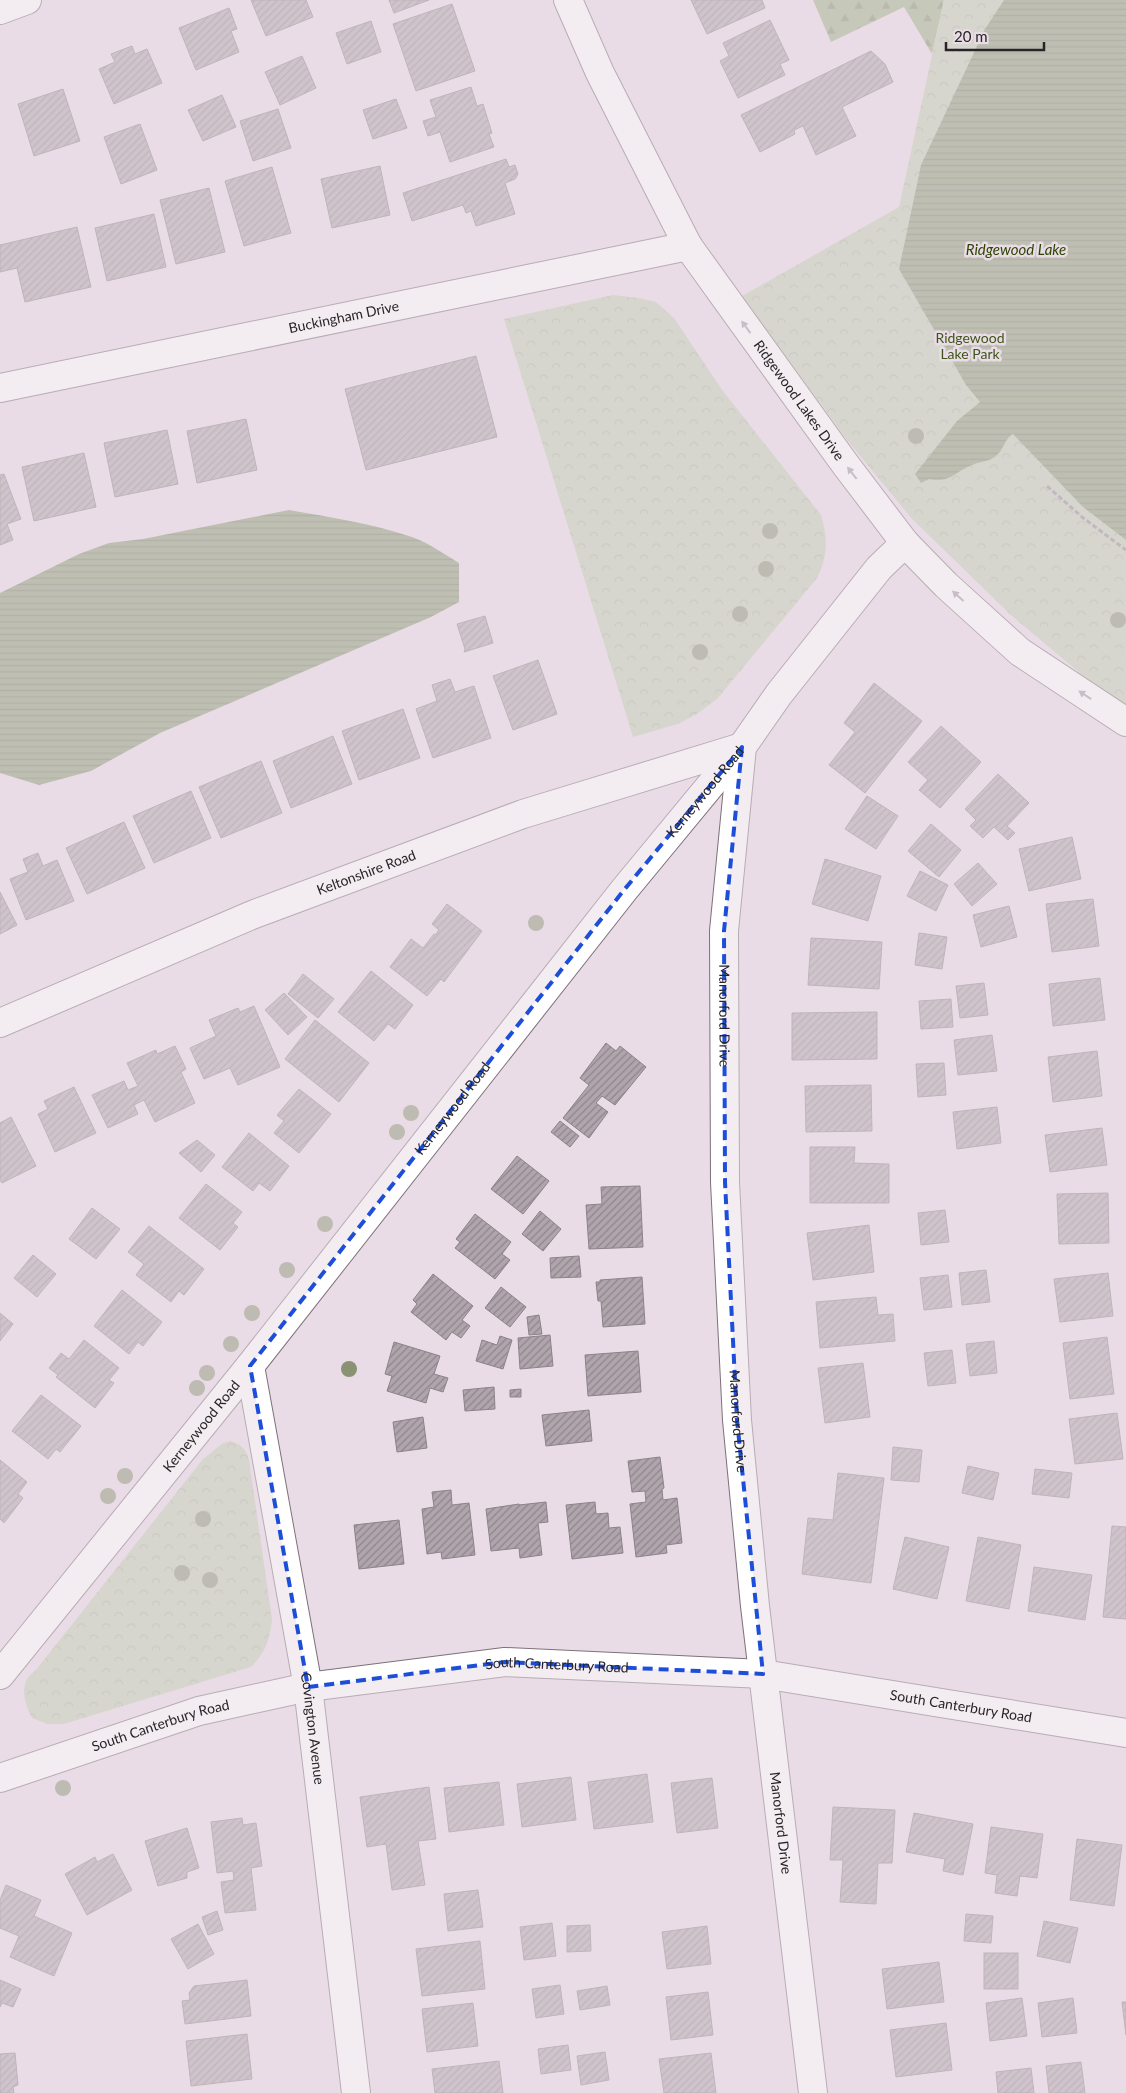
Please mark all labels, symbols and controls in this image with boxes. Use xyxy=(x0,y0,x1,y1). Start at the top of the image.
scale bar xyxy=(946,20,1044,52)
text: 20 m xyxy=(954,27,988,45)
water label: Ridgewood Lake xyxy=(966,240,1066,258)
street label: Buckingham Drive xyxy=(287,297,400,336)
one-way arrow xyxy=(741,320,751,334)
park label: Ridgewood Lake Park xyxy=(936,329,1004,362)
street label: Ridgewood Lakes Drive xyxy=(751,337,849,463)
one-way arrow xyxy=(846,467,857,480)
one-way arrow xyxy=(952,590,964,602)
one-way arrow xyxy=(1079,691,1092,700)
street label: Kerneywood Road xyxy=(662,743,747,841)
street label: Keltonshire Road xyxy=(314,846,418,898)
street label: Manorford Drive xyxy=(716,964,734,1067)
street label: Kerneywood Road xyxy=(410,1059,494,1158)
street label: Manorford Drive xyxy=(726,1370,751,1473)
street label: Kerneywood Road xyxy=(159,1377,243,1475)
street label: South Canterbury Road xyxy=(484,1653,629,1676)
street label: Covington Avenue xyxy=(298,1671,328,1786)
street label: South Canterbury Road xyxy=(889,1686,1033,1726)
street label: South Canterbury Road xyxy=(89,1696,231,1755)
street label: Manorford Drive xyxy=(767,1771,796,1875)

